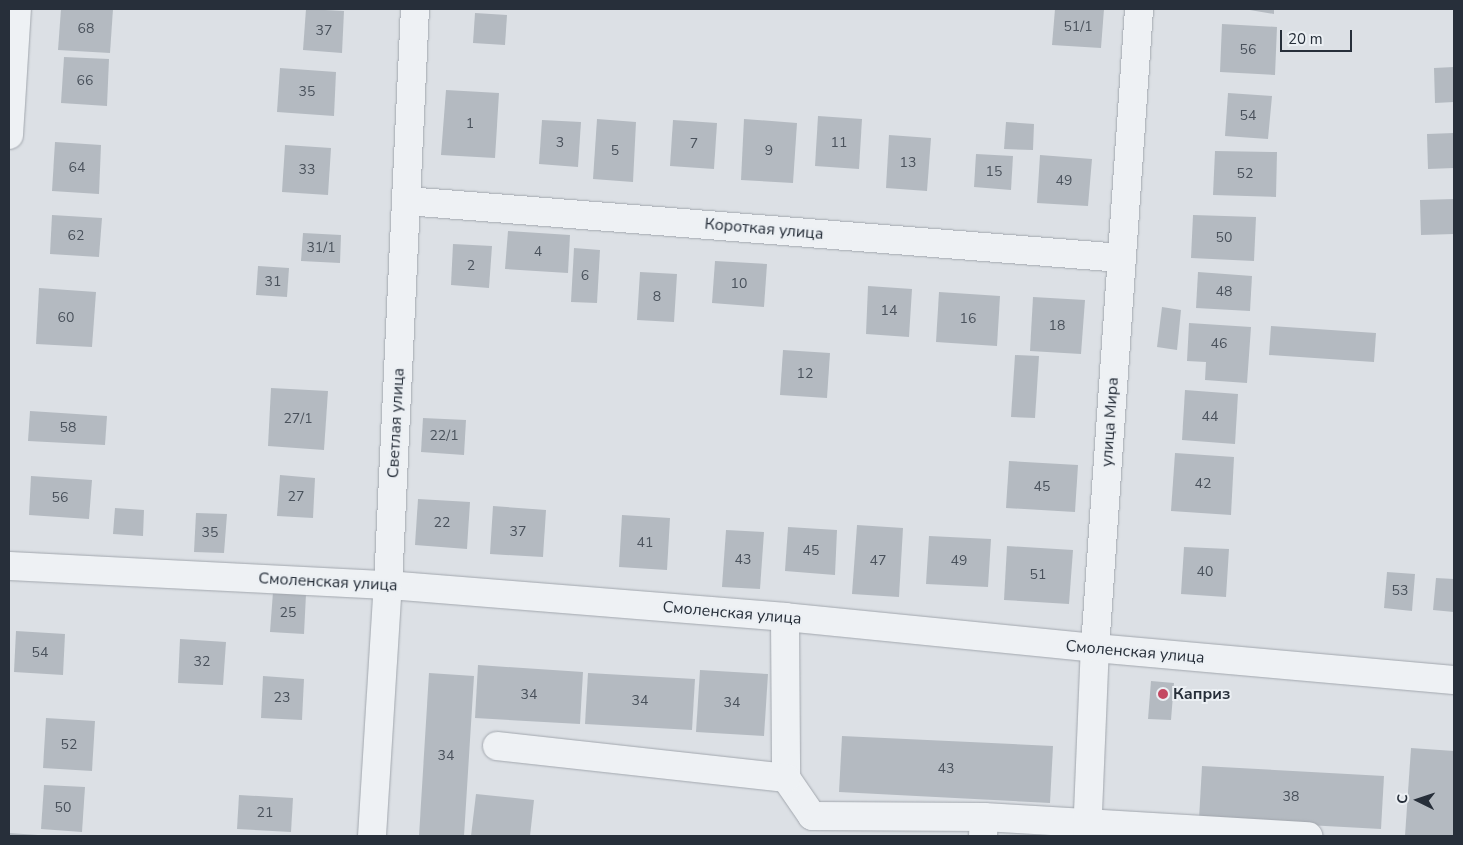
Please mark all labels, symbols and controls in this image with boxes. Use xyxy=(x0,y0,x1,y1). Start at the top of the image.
house number: 51/1 xyxy=(1063,19,1093,35)
scale bar xyxy=(1283,20,1356,52)
house number: 68 xyxy=(78,21,94,37)
house number: 37 xyxy=(316,23,332,39)
text: 20 m xyxy=(1288,29,1323,49)
house number: 56 xyxy=(1240,42,1256,58)
house number: 66 xyxy=(77,73,93,89)
house number: 35 xyxy=(299,84,315,100)
house number: 54 xyxy=(1240,108,1256,124)
house number: 1 xyxy=(466,116,474,132)
house number: 3 xyxy=(556,135,564,151)
house number: 11 xyxy=(831,135,847,151)
house number: 7 xyxy=(690,136,698,152)
house number: 5 xyxy=(611,143,619,159)
house number: 9 xyxy=(765,143,773,159)
house number: 13 xyxy=(900,155,916,171)
house number: 64 xyxy=(69,160,85,176)
house number: 33 xyxy=(299,162,315,178)
house number: 15 xyxy=(986,164,1002,180)
house number: 52 xyxy=(1237,166,1253,182)
house number: 49 xyxy=(1056,173,1072,189)
street label: Короткая улица xyxy=(704,214,824,244)
house number: 62 xyxy=(68,228,84,244)
house number: 50 xyxy=(1216,230,1232,246)
house number: 31/1 xyxy=(306,240,336,256)
house number: 4 xyxy=(534,244,542,260)
house number: 2 xyxy=(467,258,475,274)
house number: 6 xyxy=(581,268,589,284)
house number: 31 xyxy=(265,274,281,290)
house number: 10 xyxy=(731,276,747,292)
house number: 48 xyxy=(1216,284,1232,300)
house number: 8 xyxy=(653,289,661,305)
house number: 14 xyxy=(881,303,897,319)
house number: 60 xyxy=(58,310,74,326)
house number: 16 xyxy=(960,311,976,327)
house number: 18 xyxy=(1049,318,1065,334)
house number: 46 xyxy=(1211,336,1227,352)
house number: 12 xyxy=(797,366,813,382)
street label: Светлая улица xyxy=(384,367,408,479)
street label: улица Мира xyxy=(1097,377,1123,467)
house number: 44 xyxy=(1202,409,1218,425)
house number: 27/1 xyxy=(283,411,313,427)
house number: 58 xyxy=(60,420,76,436)
house number: 22/1 xyxy=(429,428,459,444)
house number: 42 xyxy=(1195,476,1211,492)
house number: 45 xyxy=(1034,479,1050,495)
house number: 27 xyxy=(288,489,304,505)
house number: 56 xyxy=(52,490,68,506)
house number: 22 xyxy=(434,515,450,531)
house number: 37 xyxy=(510,524,526,540)
house number: 35 xyxy=(202,525,218,541)
house number: 41 xyxy=(637,535,653,551)
house number: 45 xyxy=(803,543,819,559)
house number: 43 xyxy=(735,552,751,568)
house number: 47 xyxy=(870,553,886,569)
house number: 49 xyxy=(951,553,967,569)
house number: 40 xyxy=(1197,564,1213,580)
house number: 51 xyxy=(1030,567,1046,583)
street label: Смоленская улица xyxy=(258,569,398,595)
house number: 53 xyxy=(1392,583,1408,599)
street label: Смоленская улица xyxy=(662,597,802,629)
house number: 25 xyxy=(280,605,296,621)
street label: Смоленская улица xyxy=(1065,636,1205,668)
house number: 54 xyxy=(32,645,48,661)
house number: 32 xyxy=(194,654,210,670)
place label: Каприз xyxy=(1173,684,1230,704)
house number: 34 xyxy=(521,687,537,703)
marker: Каприз xyxy=(1157,688,1169,700)
house number: 23 xyxy=(274,690,290,706)
house number: 34 xyxy=(632,693,648,709)
house number: 34 xyxy=(724,695,740,711)
house number: 52 xyxy=(61,737,77,753)
house number: 34 xyxy=(438,748,454,764)
house number: 43 xyxy=(938,761,954,777)
north arrow xyxy=(1393,775,1443,825)
house number: 38 xyxy=(1283,789,1299,805)
text: С xyxy=(1393,794,1412,804)
house number: 50 xyxy=(55,800,71,816)
house number: 21 xyxy=(257,805,273,821)

